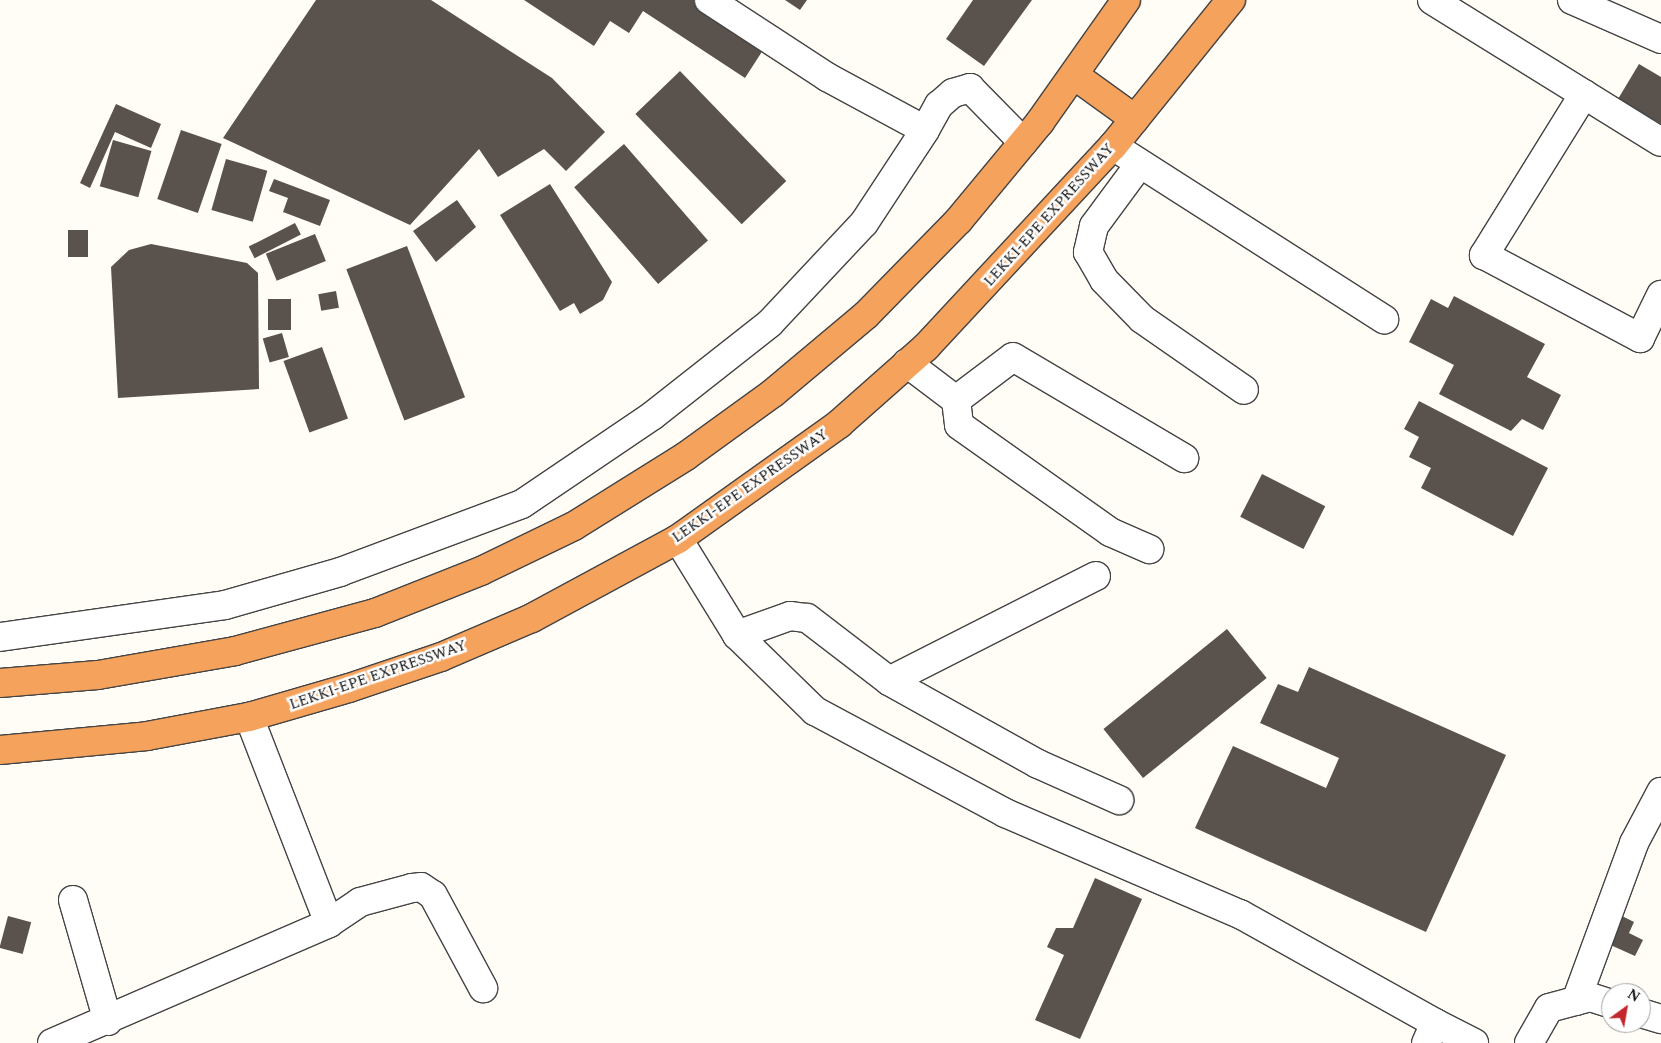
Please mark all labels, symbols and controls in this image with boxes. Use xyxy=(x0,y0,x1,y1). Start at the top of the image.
street label: LEKKI-EPE EXPRESSWAY xyxy=(980,140,1118,290)
street label: LEKKI-EPE EXPRESSWAY xyxy=(669,425,831,547)
street label: LEKKI-EPE EXPRESSWAY xyxy=(287,636,469,714)
north arrow xyxy=(1601,983,1651,1033)
text: N xyxy=(1623,984,1644,1008)

